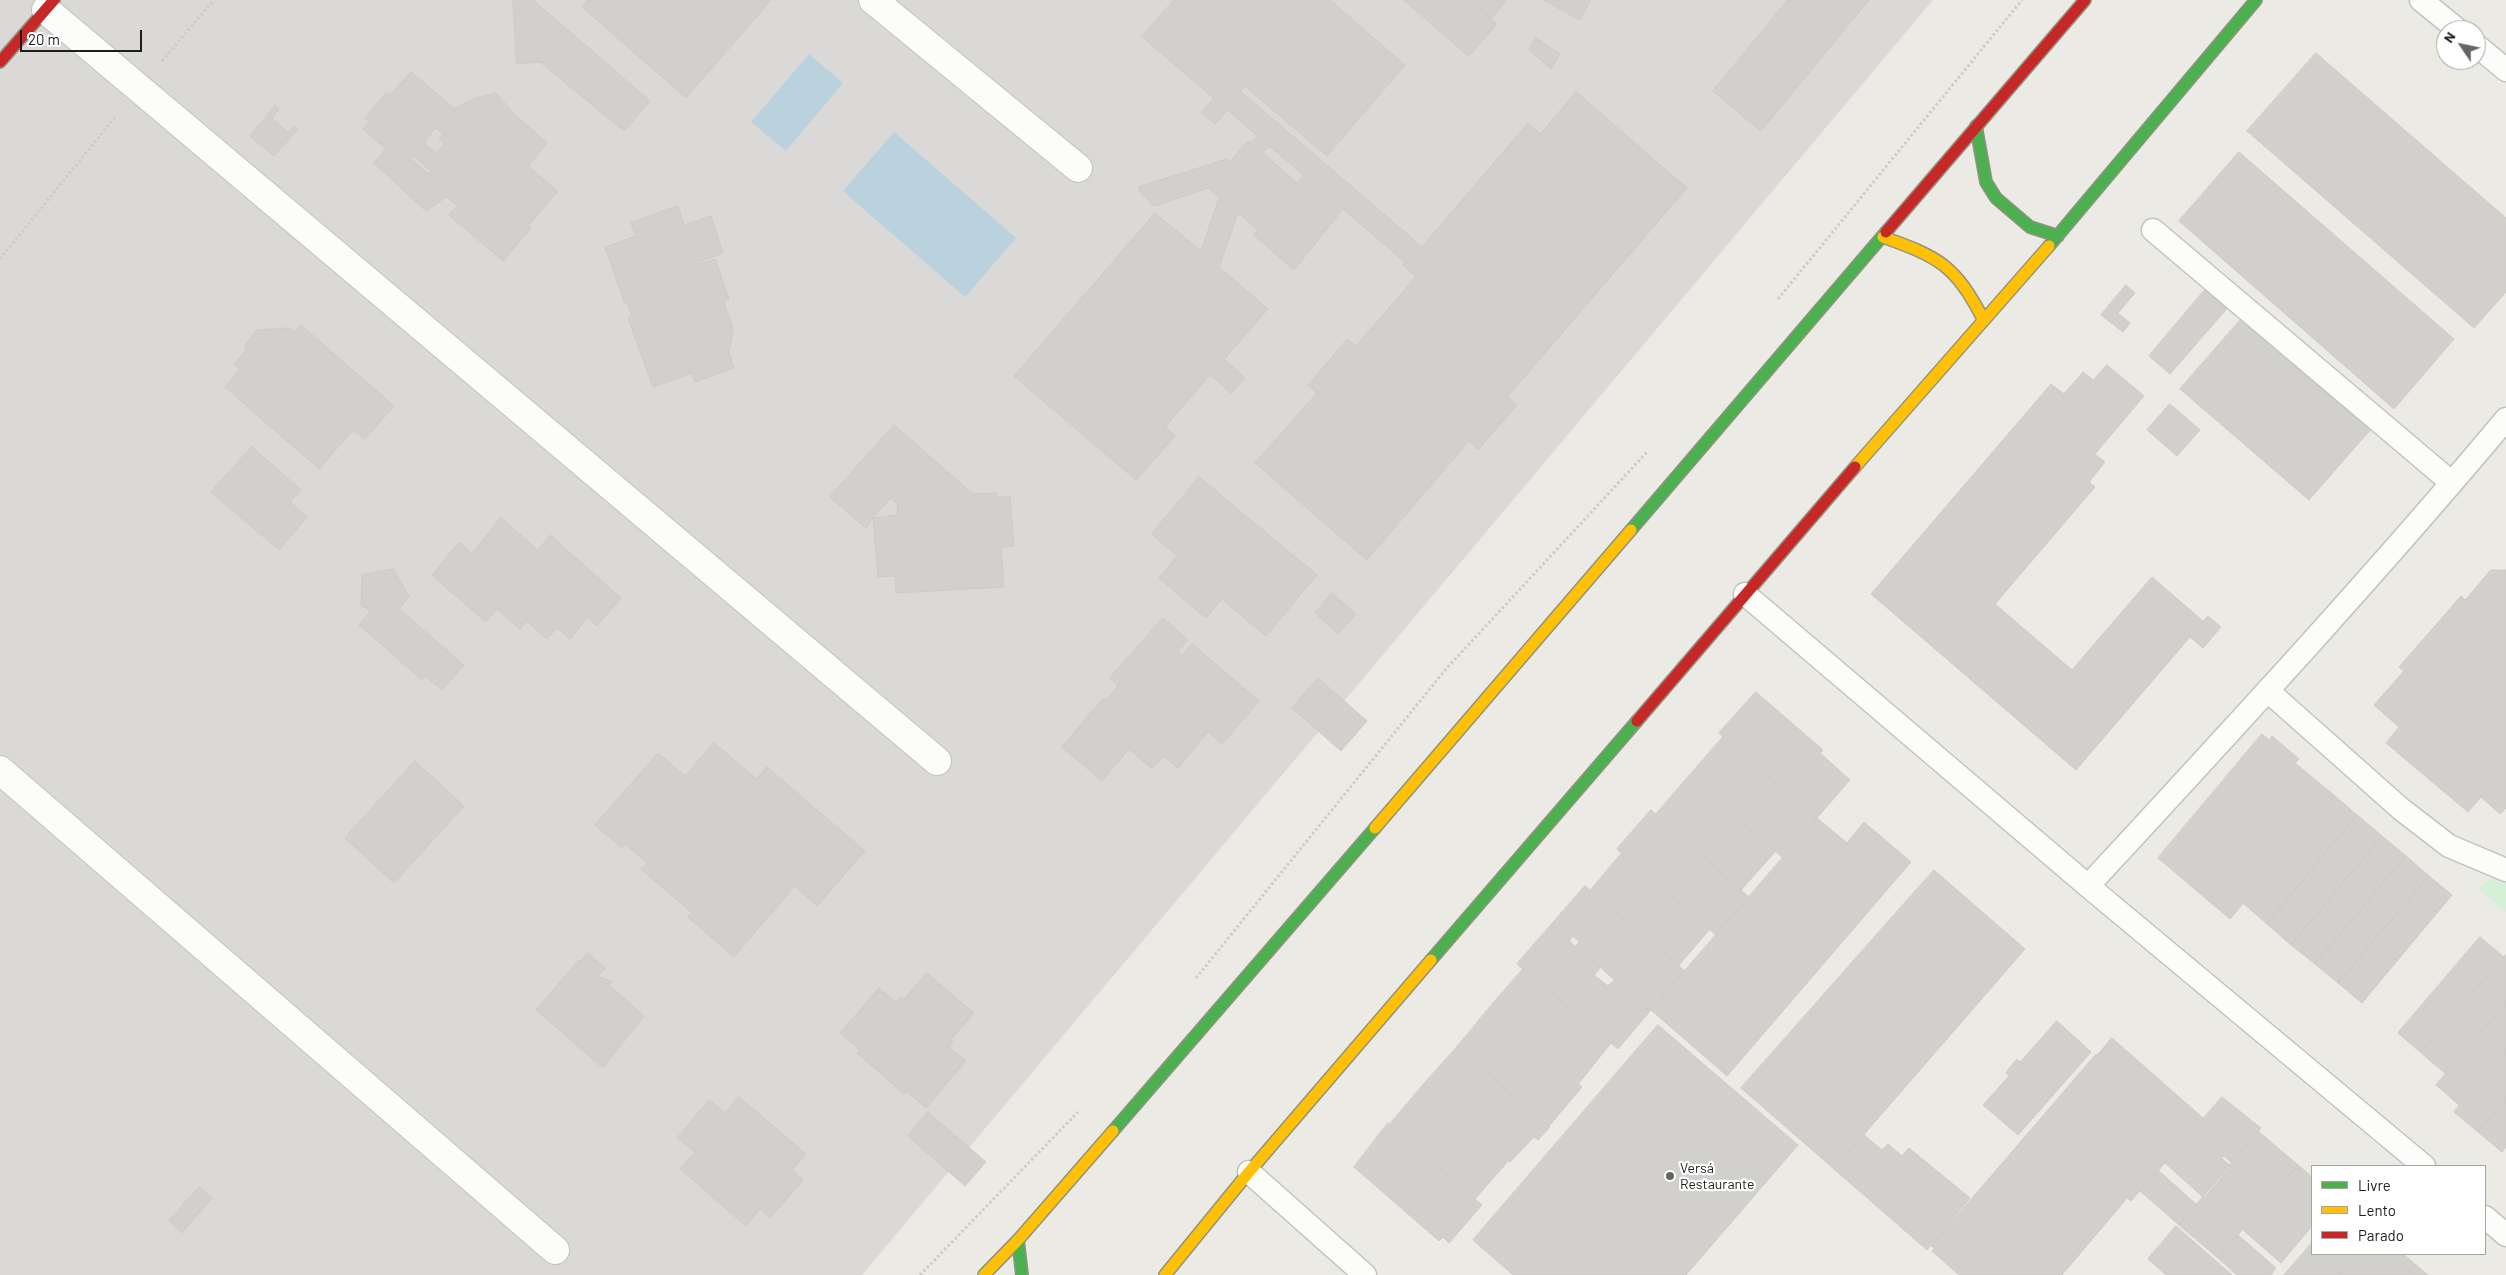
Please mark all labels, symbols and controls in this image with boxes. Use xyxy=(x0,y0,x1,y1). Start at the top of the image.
scale bar xyxy=(22,20,145,52)
north arrow xyxy=(2436,20,2486,70)
text: N xyxy=(2439,28,2459,46)
text: 20 m xyxy=(28,30,60,48)
place label: Versá Restaurante xyxy=(1680,1160,1754,1192)
legend xyxy=(2311,1165,2486,1255)
marker: Versá Restaurante xyxy=(1664,1170,1676,1182)
text: Livre xyxy=(2358,1176,2391,1194)
text: Lento xyxy=(2358,1201,2396,1219)
text: Parado xyxy=(2358,1226,2404,1244)

